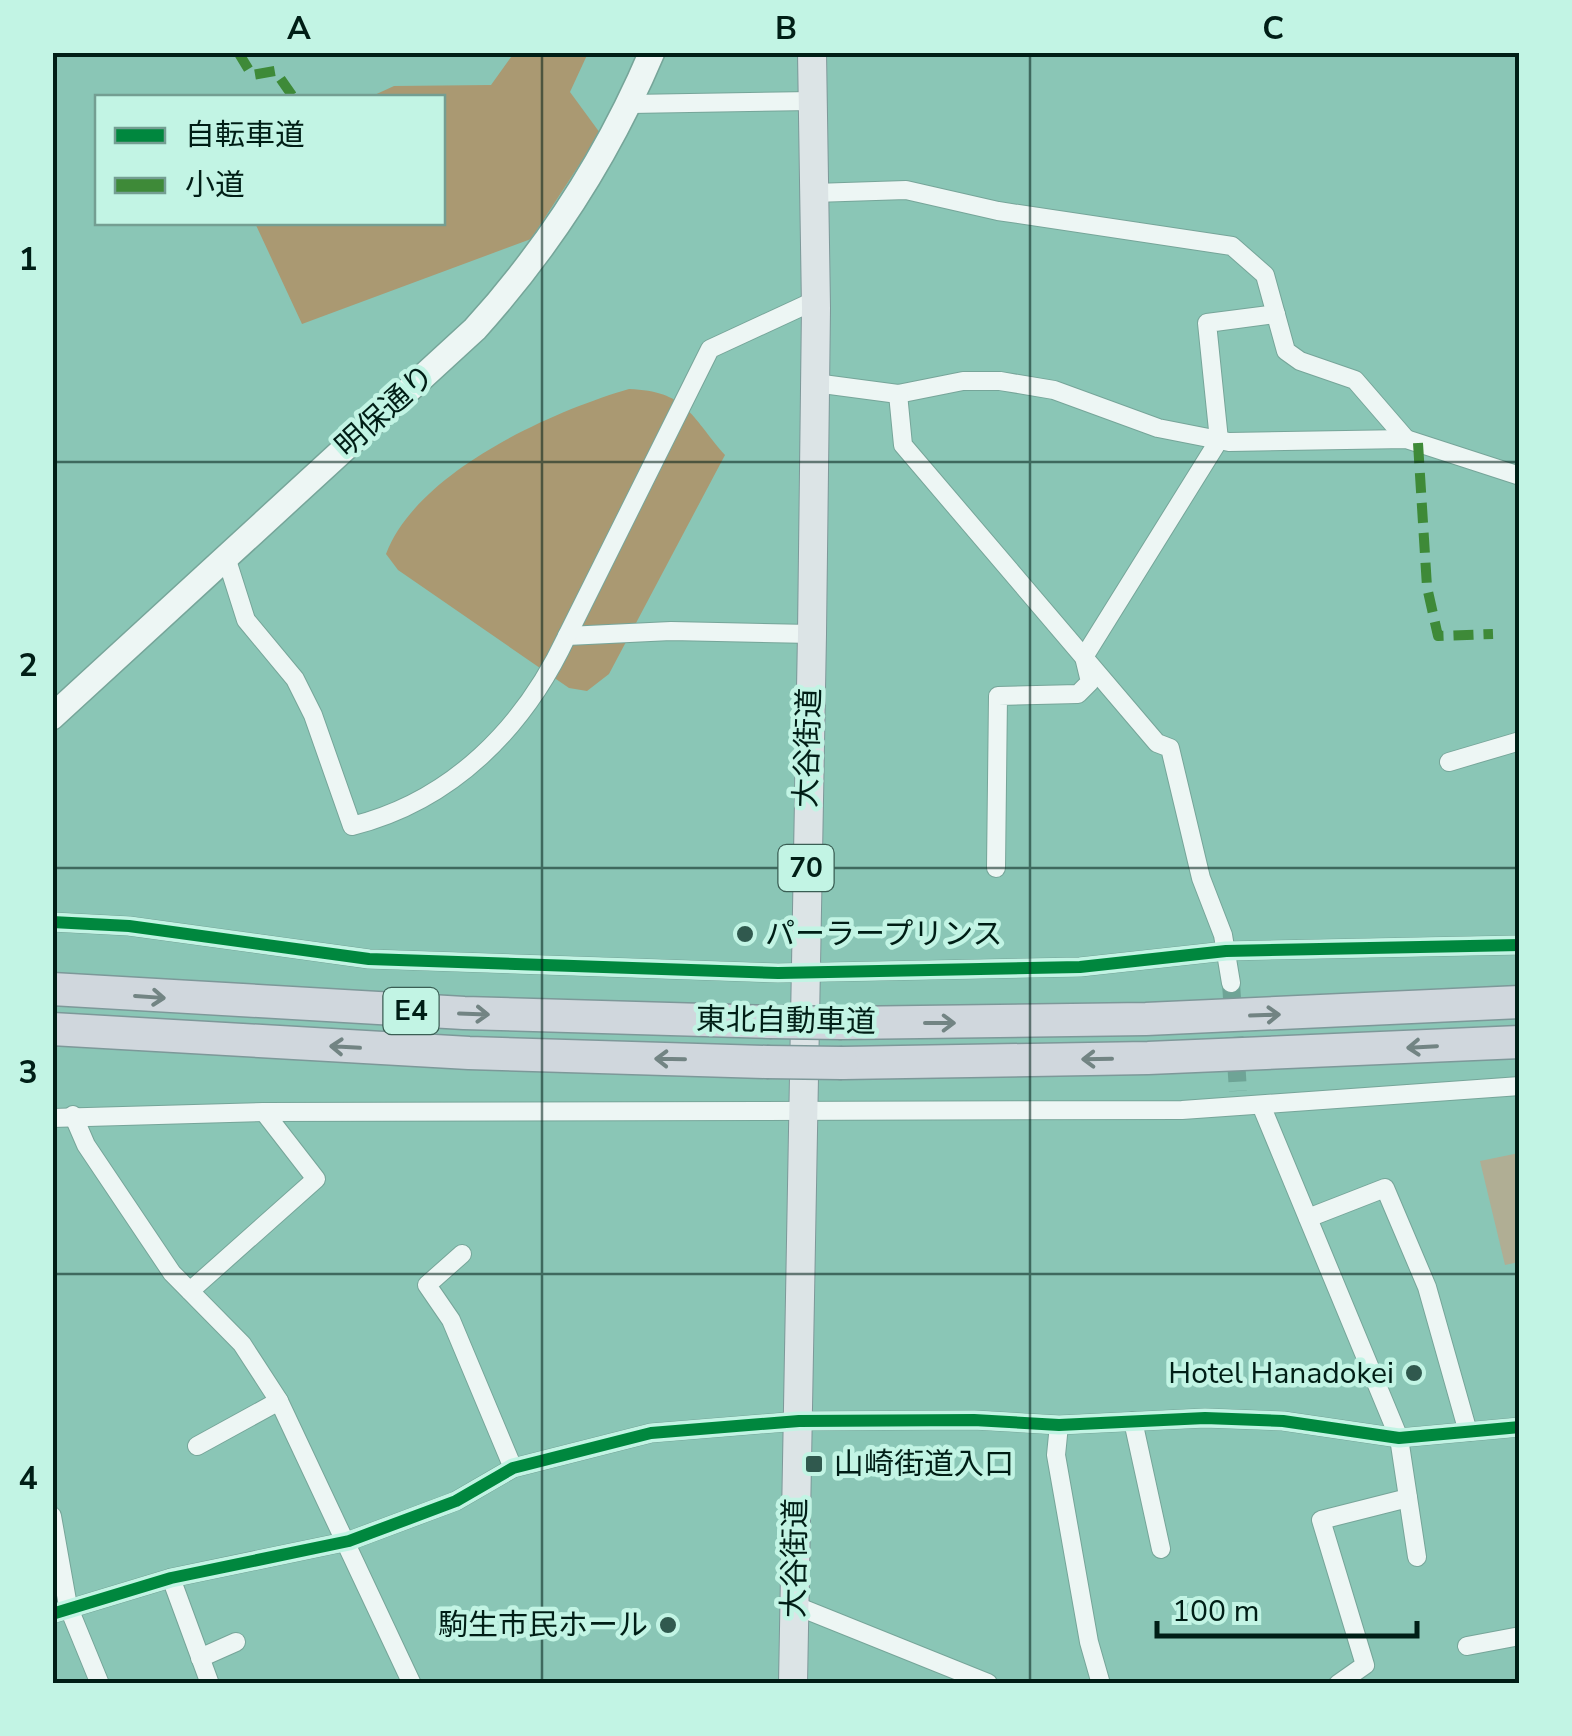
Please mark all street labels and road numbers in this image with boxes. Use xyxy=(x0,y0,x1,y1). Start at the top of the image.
street label: 明保通り xyxy=(327,356,443,466)
street label: 大谷街道 xyxy=(785,687,831,809)
road number: 70 xyxy=(778,845,834,891)
road number: E4 xyxy=(384,988,438,1034)
street label: 東北自動車道 xyxy=(696,999,876,1043)
street label: 大谷街道 xyxy=(773,1498,817,1618)

